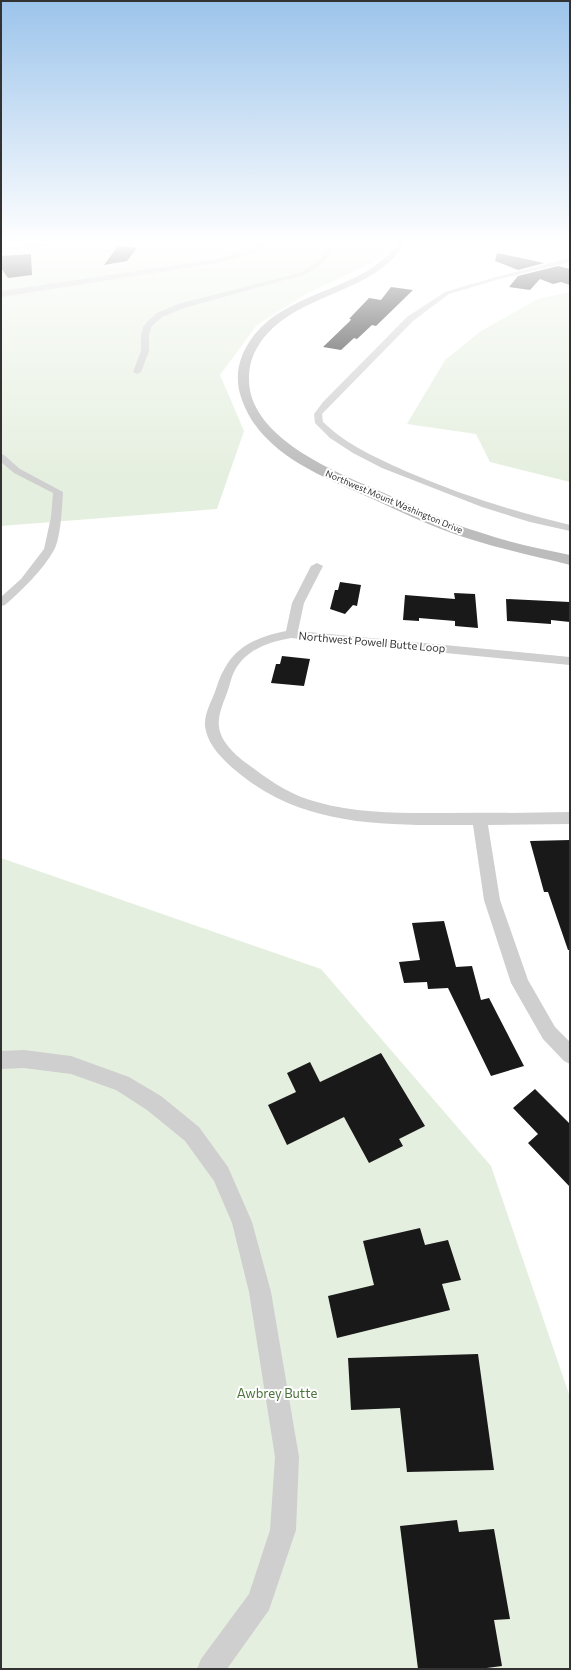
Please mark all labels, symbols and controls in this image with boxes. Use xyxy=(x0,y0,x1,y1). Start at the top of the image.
street label: Northwest Mount Washington Drive xyxy=(324,468,465,536)
street label: Northwest Powell Butte Loop xyxy=(298,629,446,654)
park label: Awbrey Butte xyxy=(237,1385,317,1401)

